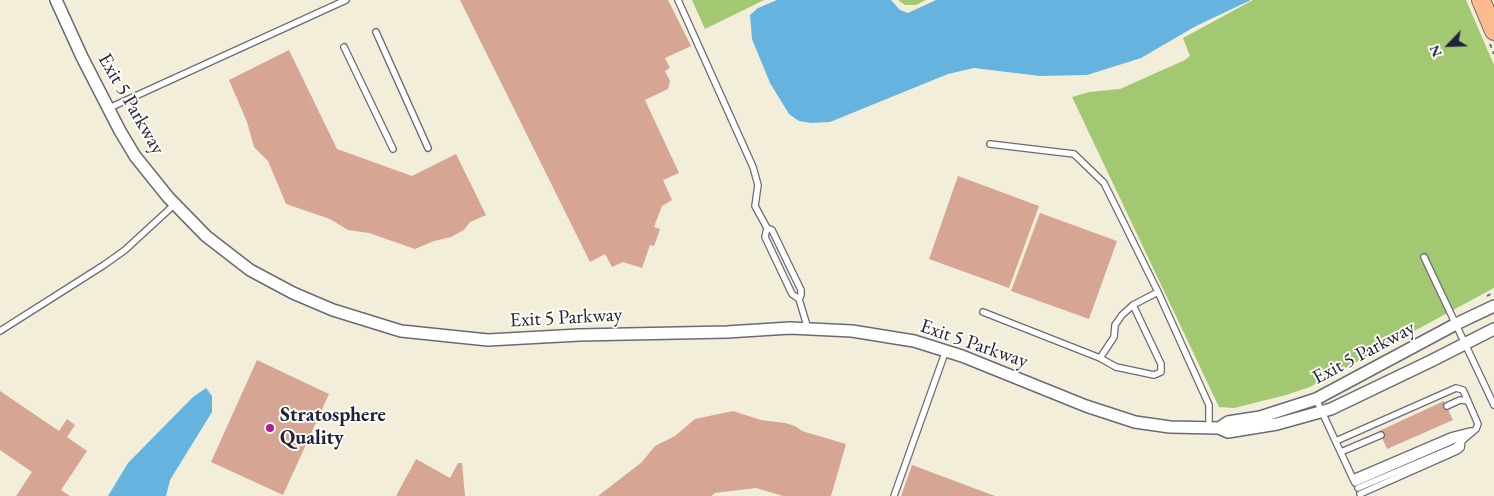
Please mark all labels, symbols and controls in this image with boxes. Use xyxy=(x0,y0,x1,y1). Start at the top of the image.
north arrow xyxy=(1424,20,1474,70)
text: N xyxy=(1425,42,1446,60)
street label: Exit 5 Parkway xyxy=(92,49,170,159)
street label: Exit 5 Parkway xyxy=(509,303,623,333)
street label: Exit 5 Parkway xyxy=(917,314,1031,374)
street label: Exit 5 Parkway xyxy=(1309,316,1419,390)
place label: Stratosphere Quality xyxy=(280,404,386,451)
marker: Stratosphere Quality xyxy=(264,422,276,434)

